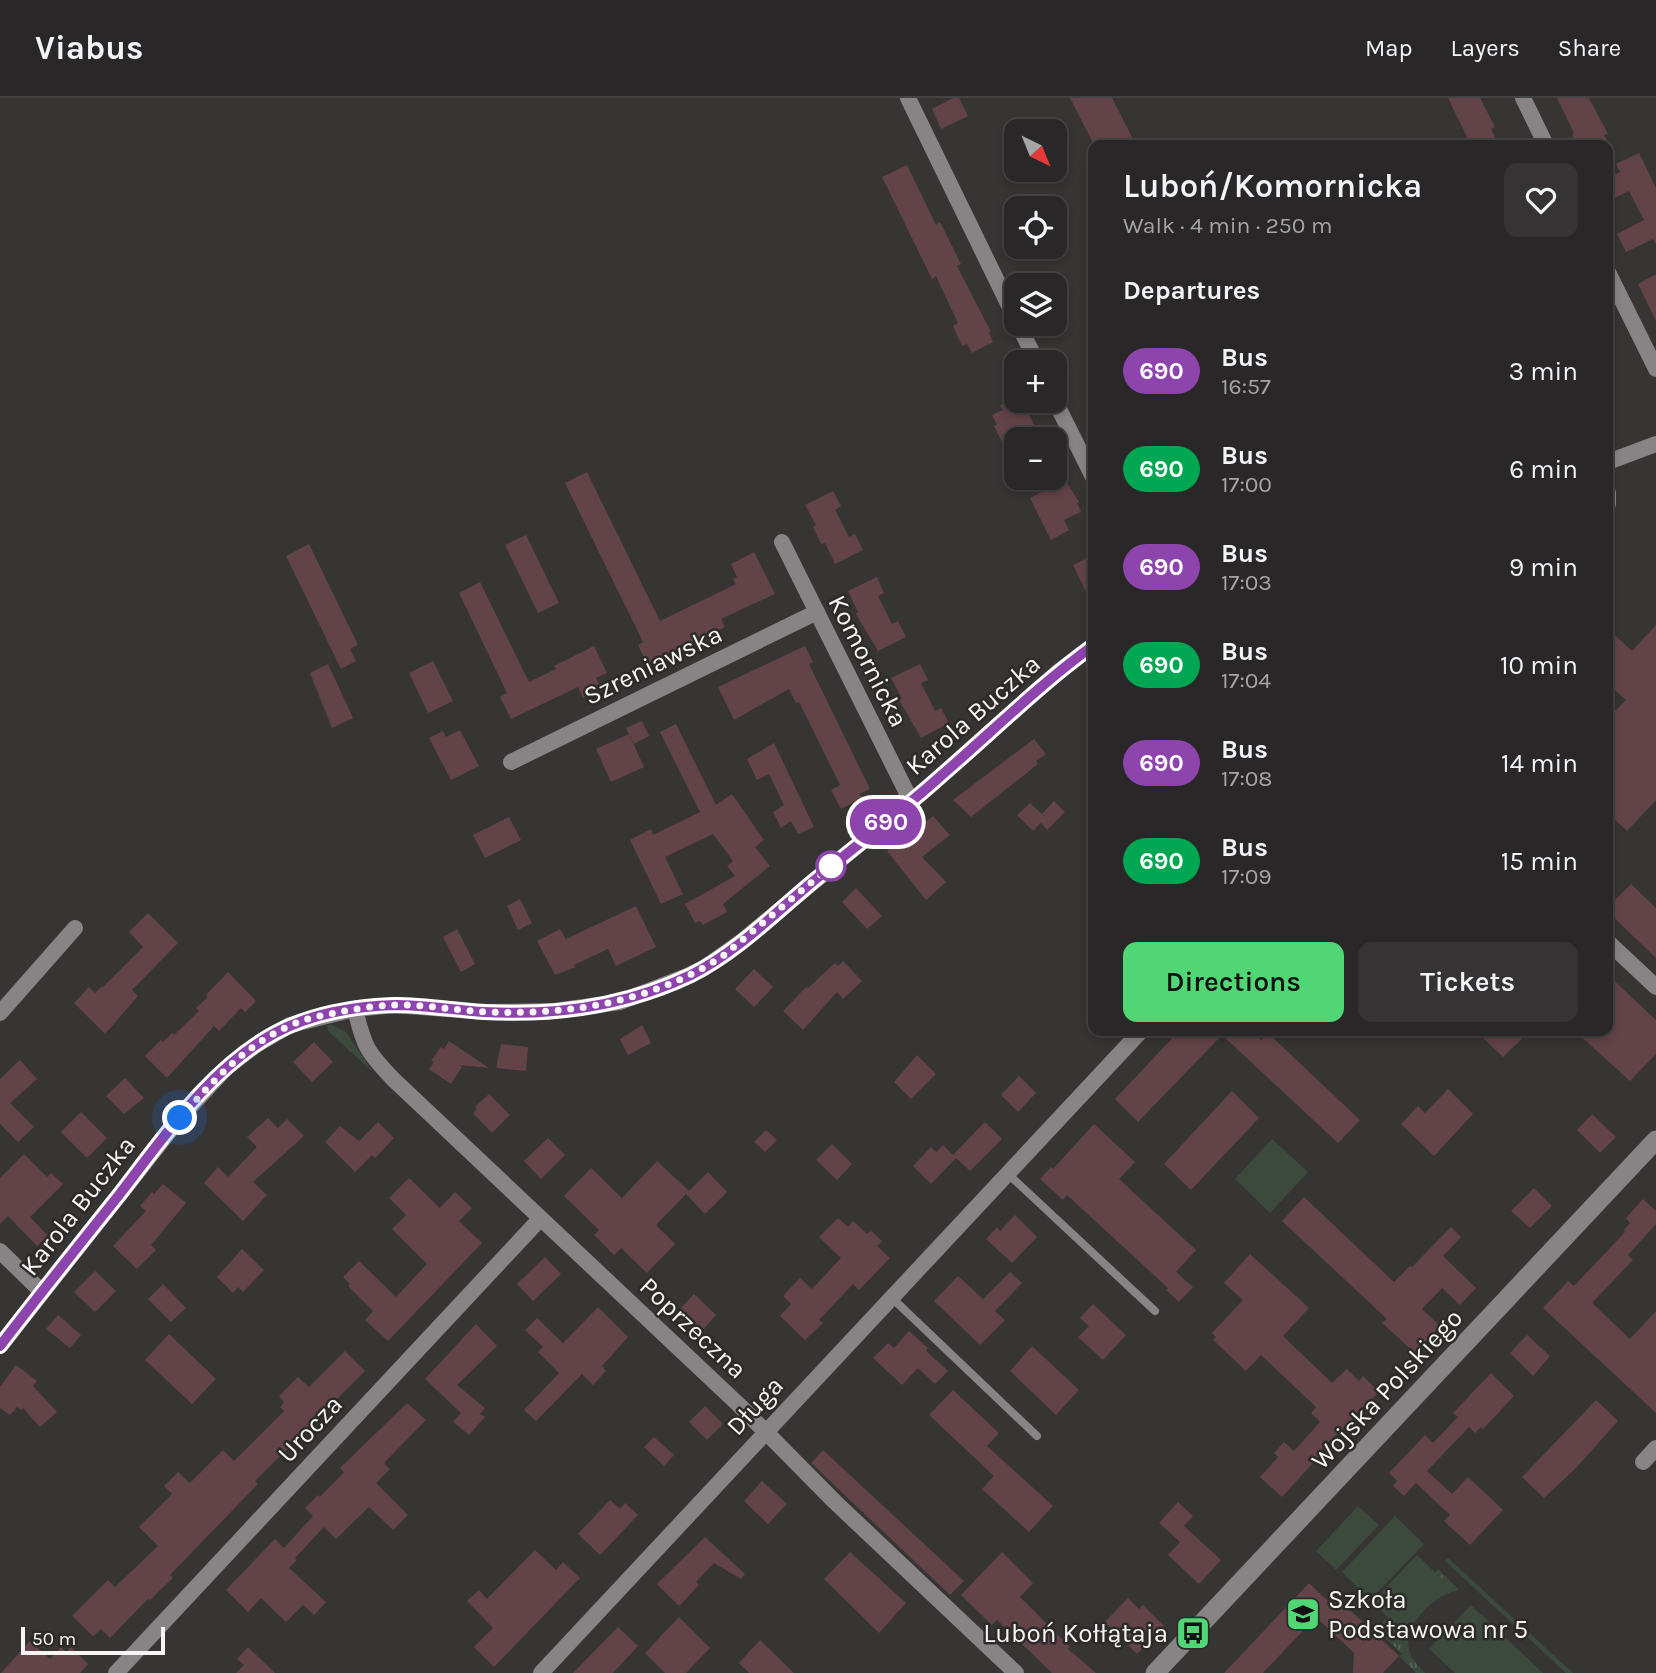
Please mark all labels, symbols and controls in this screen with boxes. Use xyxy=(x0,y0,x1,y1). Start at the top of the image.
text: Viabus xyxy=(35,29,143,67)
text: Map xyxy=(1365,34,1413,62)
text: Layers xyxy=(1451,34,1520,62)
text: Share xyxy=(1558,34,1621,62)
north arrow xyxy=(1004,119,1068,182)
map controls xyxy=(1004,119,1067,490)
button: heart xyxy=(1504,163,1578,237)
text: Luboń/Komornicka xyxy=(1123,167,1422,205)
button: locate xyxy=(1004,196,1067,259)
text: Walk · 4 min · 250 m xyxy=(1123,212,1332,239)
button: layers xyxy=(1004,273,1067,336)
text: Departures xyxy=(1123,275,1260,306)
text: Bus xyxy=(1221,342,1268,373)
button: + xyxy=(1004,350,1067,413)
text: 3 min xyxy=(1509,356,1578,387)
text: 690 xyxy=(1139,357,1184,385)
text: 16:57 xyxy=(1221,373,1271,400)
button: − xyxy=(1004,427,1067,490)
text: Bus xyxy=(1221,440,1268,471)
text: 6 min xyxy=(1509,454,1578,485)
text: 690 xyxy=(1139,455,1184,483)
text: 17:00 xyxy=(1221,471,1272,498)
text: Bus xyxy=(1221,538,1268,569)
text: 9 min xyxy=(1509,552,1578,583)
text: 690 xyxy=(1139,553,1184,581)
text: 17:03 xyxy=(1221,569,1272,596)
street label: Komornicka xyxy=(822,590,914,732)
street label: Szreniawska xyxy=(579,618,727,712)
text: Bus xyxy=(1221,636,1268,667)
street label: Karola Buczka xyxy=(899,648,1047,782)
text: 10 min xyxy=(1500,650,1578,681)
text: 690 xyxy=(1139,651,1184,679)
text: 17:04 xyxy=(1221,667,1271,694)
text: Bus xyxy=(1221,734,1268,765)
text: 14 min xyxy=(1501,748,1578,779)
text: 690 xyxy=(1139,749,1184,777)
text: 17:08 xyxy=(1221,765,1273,792)
line badge: 690 xyxy=(846,799,926,845)
text: 690 xyxy=(864,808,908,836)
text: Bus xyxy=(1221,832,1268,863)
text: 15 min xyxy=(1501,846,1578,877)
text: 690 xyxy=(1139,847,1184,875)
unlabelled marker xyxy=(816,851,846,881)
text: 17:09 xyxy=(1221,863,1272,890)
button: Directions xyxy=(1123,942,1344,1022)
button: Tickets xyxy=(1358,942,1578,1022)
your location xyxy=(162,1100,197,1135)
street label: Karola Buczka xyxy=(14,1130,142,1282)
street label: Poprzeczna xyxy=(633,1271,753,1385)
street label: Wojska Polskiego xyxy=(1305,1302,1469,1476)
street label: Długa xyxy=(720,1370,790,1442)
street label: Urocza xyxy=(271,1389,349,1469)
place label: Szkoła Podstawowa nr 5 xyxy=(1328,1584,1528,1645)
school or university icon: Szkoła Podstawowa nr 5 xyxy=(1284,1595,1322,1633)
bus stop icon: Luboń Kołłątaja xyxy=(1174,1614,1212,1652)
place label: Luboń Kołłątaja xyxy=(983,1618,1168,1649)
scale bar xyxy=(21,1624,164,1656)
text: 50 m xyxy=(32,1628,76,1650)

